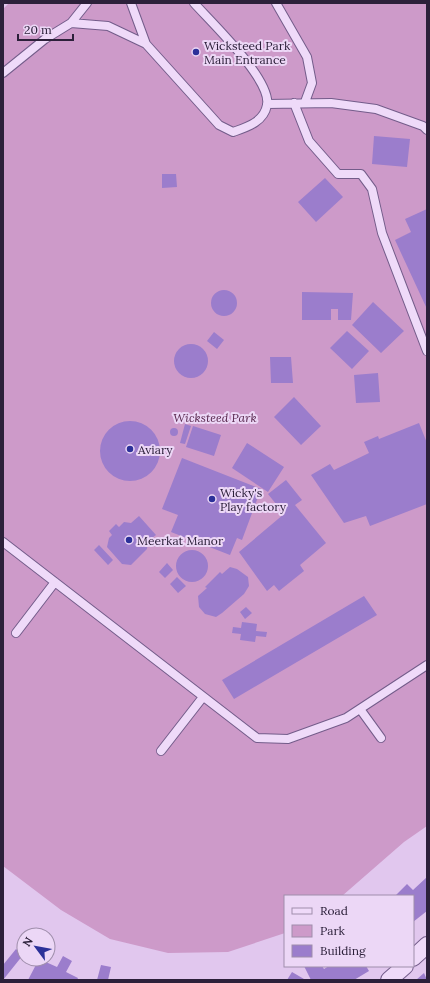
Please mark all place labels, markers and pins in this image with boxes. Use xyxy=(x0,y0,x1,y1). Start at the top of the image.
place label: Wicksteed Park Main Entrance xyxy=(204,38,291,67)
marker: Wicksteed Park Main Entrance xyxy=(191,47,201,57)
place label: Aviary xyxy=(137,442,173,457)
marker: Aviary xyxy=(125,444,135,454)
place label: Wicky's Play factory xyxy=(220,485,287,514)
marker: Wicky's Play factory xyxy=(207,494,217,504)
place label: Meerkat Manor xyxy=(137,533,224,548)
marker: Meerkat Manor xyxy=(124,535,134,545)

